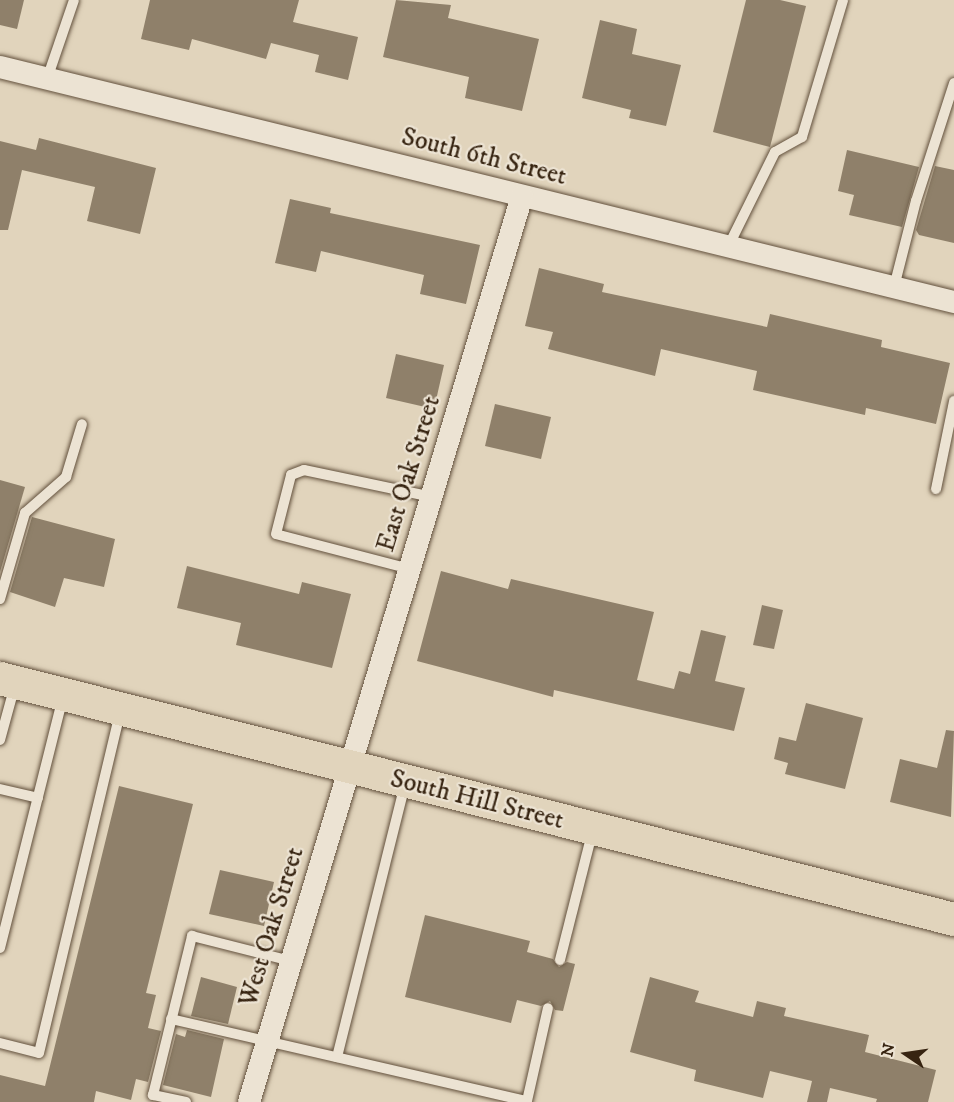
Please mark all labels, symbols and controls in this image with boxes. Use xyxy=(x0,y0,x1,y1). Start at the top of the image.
street label: South 6th Street xyxy=(398,121,570,193)
street label: East Oak Street xyxy=(370,392,448,556)
street label: South Hill Street xyxy=(387,763,567,837)
street label: West Oak Street xyxy=(233,843,311,1011)
north arrow xyxy=(876,1024,936,1084)
text: N xyxy=(877,1041,900,1059)

